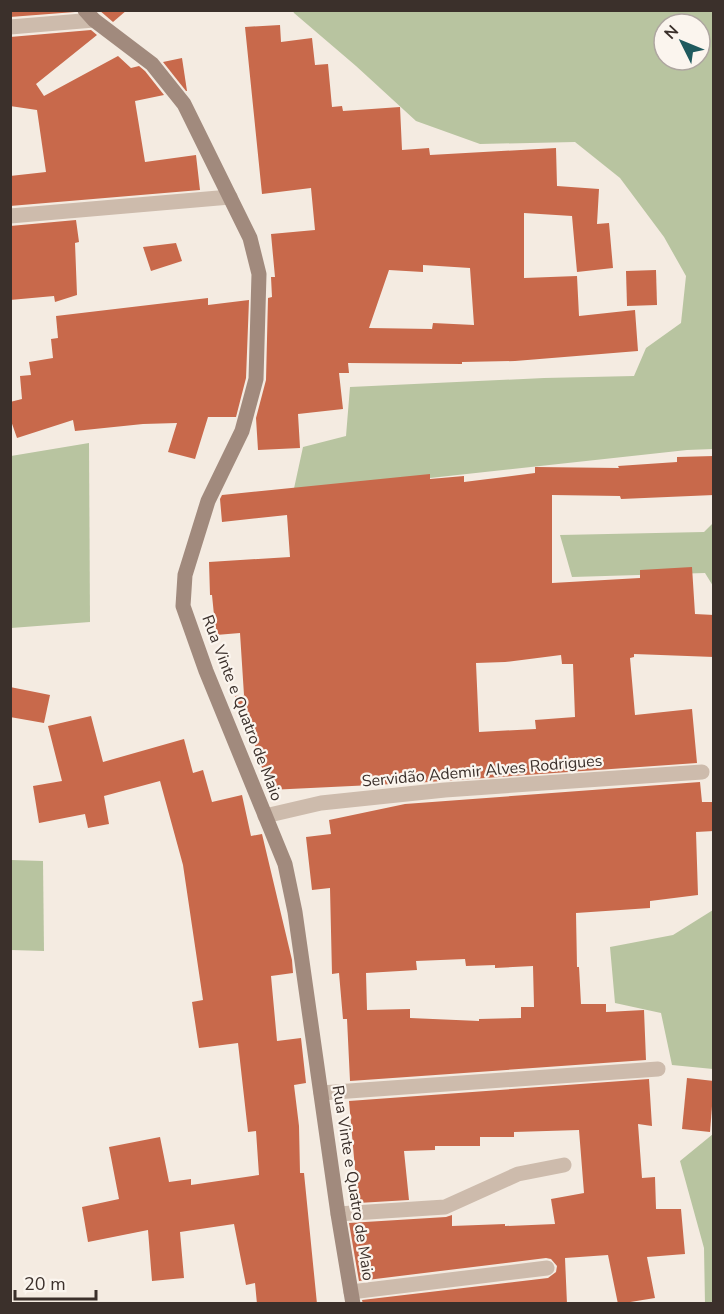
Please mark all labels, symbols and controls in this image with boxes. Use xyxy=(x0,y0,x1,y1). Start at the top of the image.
north arrow xyxy=(652,12,712,72)
text: N xyxy=(660,21,684,44)
street label: Rua Vinte e Quatro de Maio xyxy=(196,612,288,804)
street label: Servidão Ademir Alves Rodrigues xyxy=(361,750,603,792)
street label: Rua Vinte e Quatro de Maio xyxy=(327,1084,379,1282)
scale bar xyxy=(15,1263,96,1301)
text: 20 m xyxy=(24,1272,66,1296)

